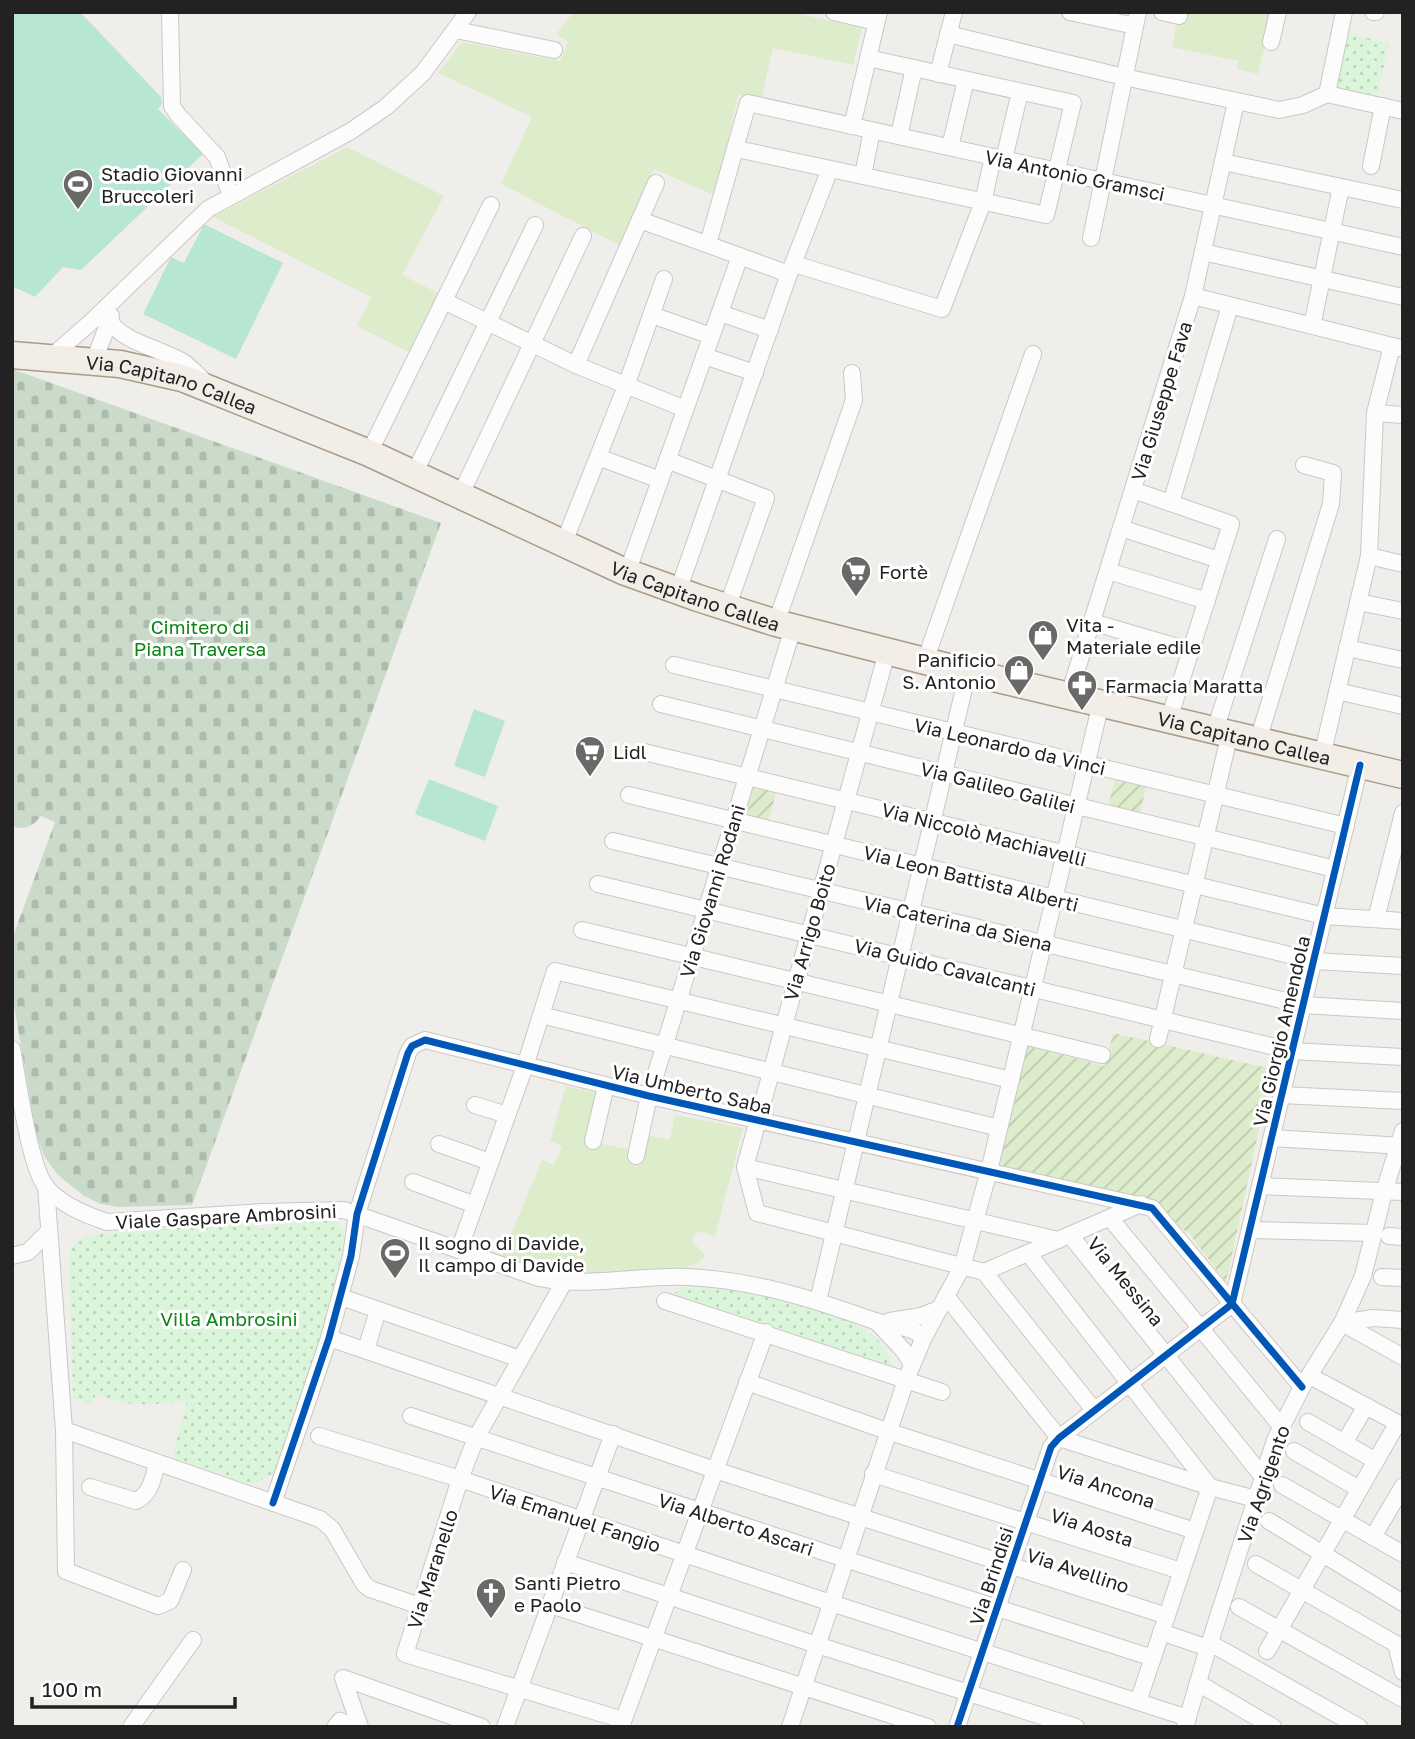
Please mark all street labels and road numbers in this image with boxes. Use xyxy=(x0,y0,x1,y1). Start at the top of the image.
street label: Via Antonio Gramsci xyxy=(983,145,1167,205)
street label: Via Giuseppe Fava xyxy=(1126,318,1196,484)
street label: Via Capitano Callea xyxy=(85,350,260,418)
street label: Via Capitano Callea xyxy=(607,555,783,635)
street label: Via Capitano Callea xyxy=(1155,706,1333,769)
street label: Via Leonardo da Vinci xyxy=(912,713,1108,779)
street label: Via Galileo Galilei xyxy=(918,757,1078,817)
street label: Via Niccolò Machiavelli xyxy=(879,797,1089,871)
street label: Via Giovanni Rodani xyxy=(675,801,749,981)
street label: Via Leon Battista Alberti xyxy=(861,840,1081,916)
street label: Via Arrigo Boito xyxy=(778,861,840,1003)
street label: Via Caterina da Siena xyxy=(861,890,1055,956)
street label: Via Guido Cavalcanti xyxy=(852,933,1038,1001)
street label: Via Giorgio Amendola xyxy=(1248,933,1314,1129)
street label: Via Umberto Saba xyxy=(610,1059,774,1119)
street label: Viale Gaspare Ambrosini xyxy=(115,1199,337,1233)
street label: Via Messina xyxy=(1083,1232,1169,1330)
street label: Via Agrigento xyxy=(1232,1422,1294,1546)
street label: Via Ancona xyxy=(1054,1459,1158,1513)
street label: Via Emanuel Fangio xyxy=(486,1479,664,1557)
street label: Via Alberto Ascari xyxy=(655,1488,817,1560)
street label: Via Aosta xyxy=(1048,1503,1136,1551)
street label: Via Maranello xyxy=(402,1506,462,1632)
street label: Via Brindisi xyxy=(964,1524,1018,1628)
street label: Via Avellino xyxy=(1024,1543,1132,1597)

